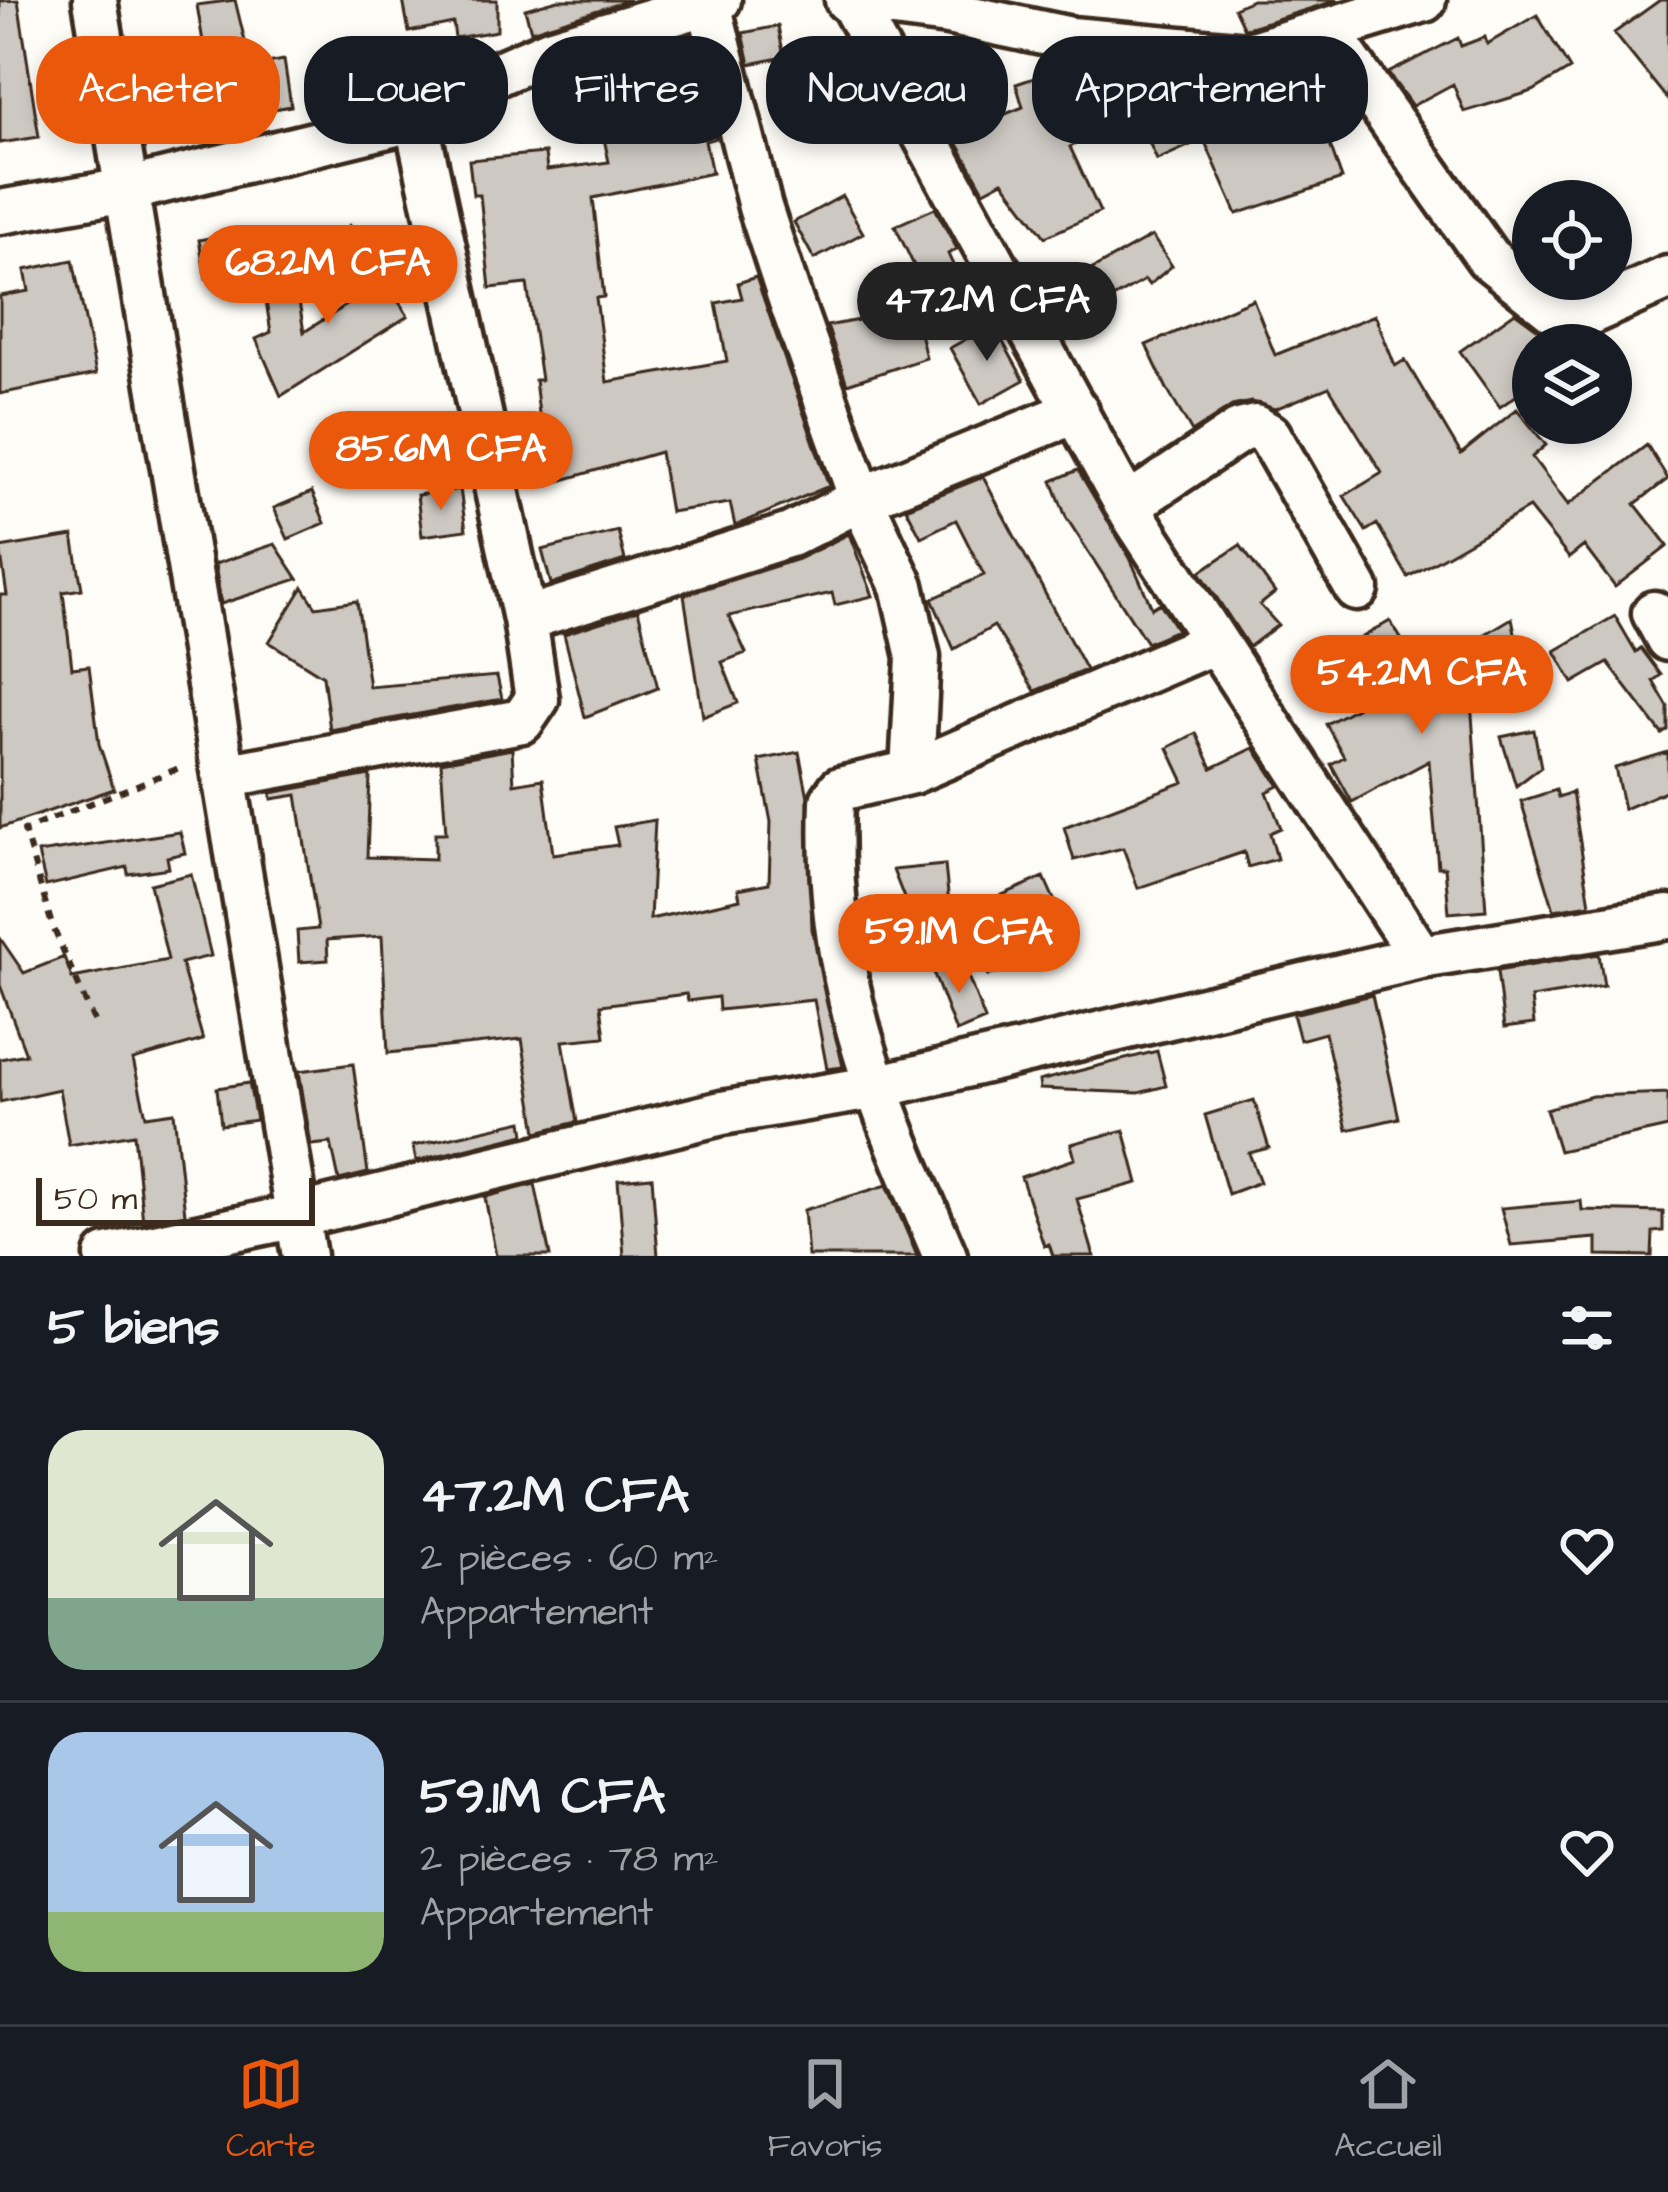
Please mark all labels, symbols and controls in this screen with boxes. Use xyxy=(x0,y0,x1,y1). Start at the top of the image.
chip: Acheter xyxy=(36,36,280,144)
chip: Louer xyxy=(304,36,508,144)
chip: Filtres xyxy=(532,36,742,144)
chip: Nouveau xyxy=(766,36,1008,144)
chip: Appartement xyxy=(1032,36,1368,144)
map controls xyxy=(1512,180,1632,444)
button: locate xyxy=(1512,180,1632,300)
pin: 68.2M CFA xyxy=(191,225,465,327)
text: 68.2M CFA xyxy=(225,237,431,291)
pin: 47.2M CFA xyxy=(850,262,1124,364)
text: 47.2M CFA xyxy=(884,274,1090,328)
button: layers xyxy=(1512,324,1632,444)
pin: 85.6M CFA xyxy=(304,411,578,513)
text: 85.6M CFA xyxy=(336,423,546,477)
pin: 54.2M CFA xyxy=(1285,635,1559,737)
text: 54.2M CFA xyxy=(1317,647,1527,701)
pin: 59.1M CFA xyxy=(822,894,1096,996)
text: 59.1M CFA xyxy=(865,906,1053,960)
scale bar xyxy=(36,1172,315,1225)
text: 50 m xyxy=(54,1176,137,1222)
text: 5 biens xyxy=(48,1293,220,1364)
icon: filters xyxy=(1554,1295,1620,1361)
text: 47.2M CFA xyxy=(420,1461,689,1532)
icon: home xyxy=(144,1478,288,1622)
icon: heart xyxy=(1554,1517,1620,1583)
text: 2 pièces · 60 m² xyxy=(420,1532,718,1586)
text: Appartement xyxy=(420,1586,653,1640)
text: 59.1M CFA xyxy=(420,1762,666,1833)
icon: home xyxy=(144,1780,288,1924)
icon: heart xyxy=(1554,1819,1620,1885)
text: 2 pièces · 78 m² xyxy=(420,1833,719,1887)
text: Appartement xyxy=(420,1887,653,1941)
tab: Carte xyxy=(226,2051,316,2169)
tab: Favoris xyxy=(767,2051,882,2169)
tab: Accueil xyxy=(1334,2051,1442,2169)

